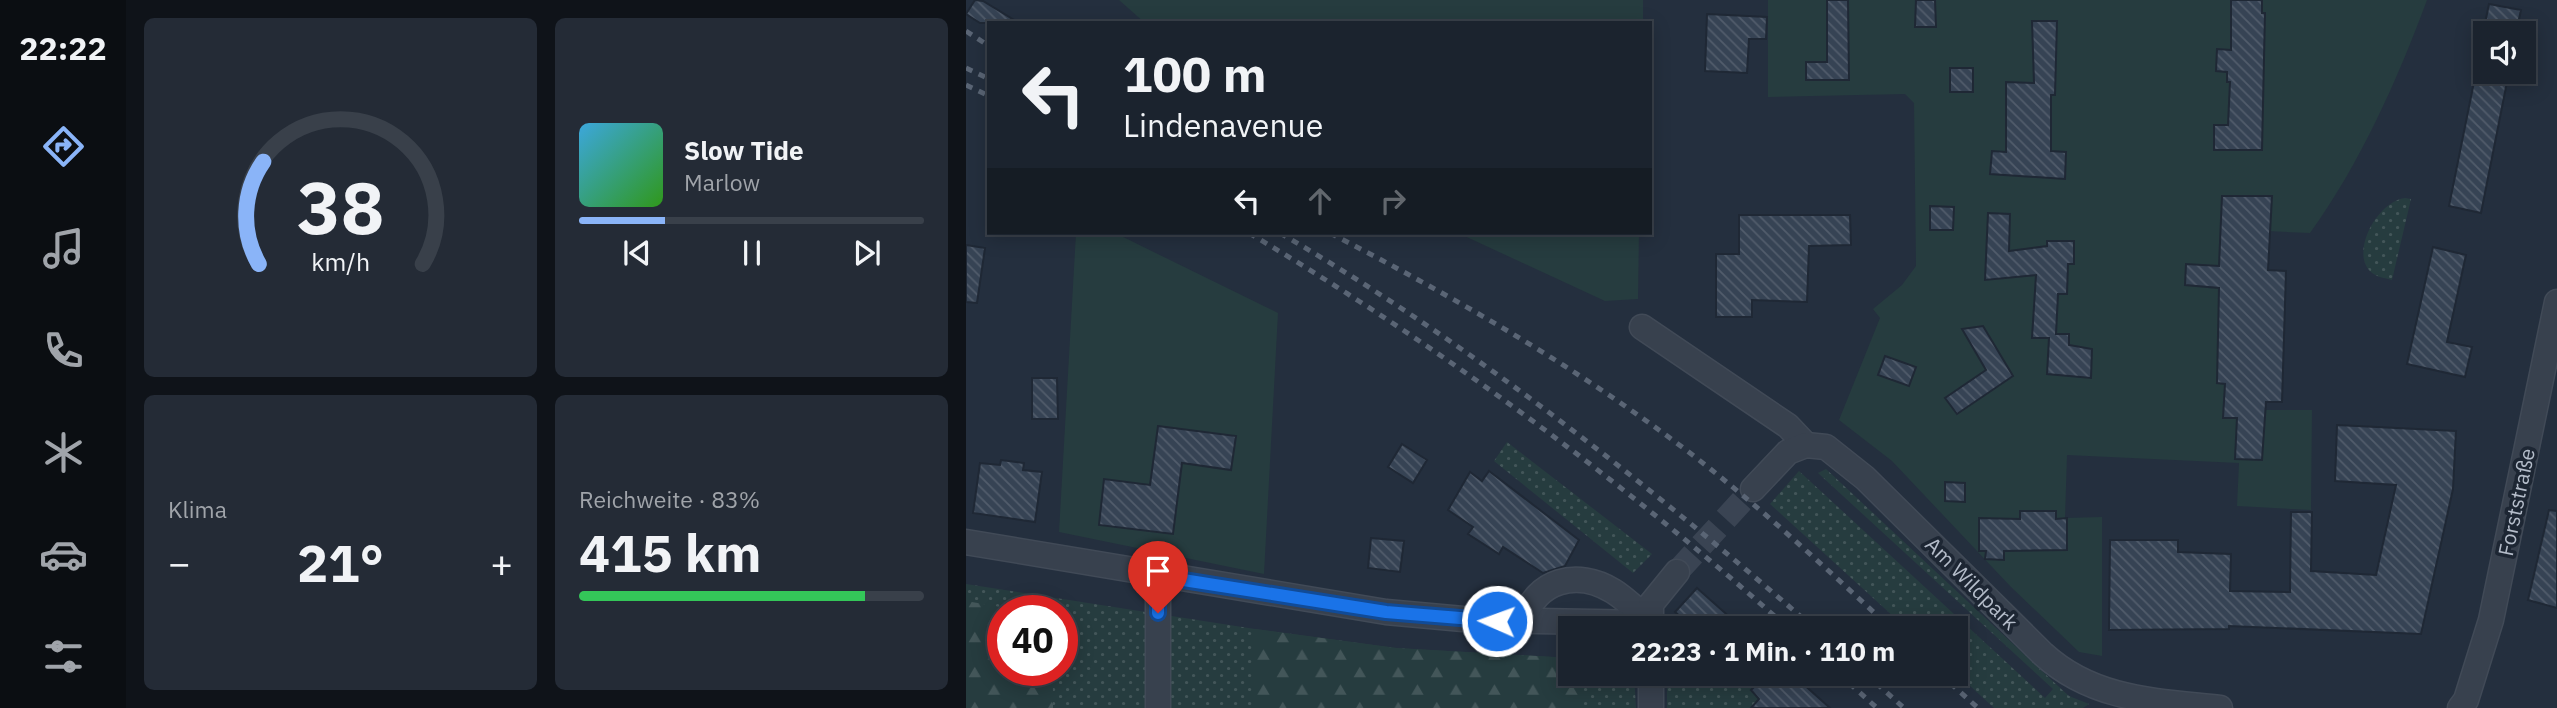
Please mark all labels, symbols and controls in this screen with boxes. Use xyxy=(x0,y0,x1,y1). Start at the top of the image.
map controls xyxy=(2473,21,2536,84)
button: sound xyxy=(2473,21,2536,84)
text: 22:22 xyxy=(19,27,107,69)
text: 100 m xyxy=(1123,42,1267,105)
icon: left xyxy=(1008,49,1099,140)
text: Lindenavenue xyxy=(1123,104,1323,146)
icon: directions xyxy=(39,122,88,171)
text: Slow Tide xyxy=(684,133,804,167)
text: 38 xyxy=(297,159,384,254)
text: Marlow xyxy=(684,167,760,197)
icon: left xyxy=(1228,182,1266,220)
icon: ahead xyxy=(1301,182,1339,220)
icon: right xyxy=(1374,182,1412,220)
icon: music xyxy=(39,224,88,273)
icon: previous xyxy=(618,234,656,272)
icon: pause xyxy=(733,234,771,272)
icon: next xyxy=(848,234,886,272)
text: km/h xyxy=(311,245,370,278)
icon: phone xyxy=(39,326,88,375)
icon: climate xyxy=(39,428,88,477)
street label: Forststraße xyxy=(2491,446,2541,558)
text: Reichweite · 83% xyxy=(579,484,760,514)
text: Klima xyxy=(168,494,227,524)
text: 415 km xyxy=(579,519,761,586)
text: 21° xyxy=(297,529,384,596)
icon: car xyxy=(39,530,88,579)
street label: Am Wildpark xyxy=(1919,530,2025,636)
text: − xyxy=(168,538,191,587)
text: + xyxy=(490,538,513,587)
pin xyxy=(1128,541,1188,613)
icon: arrive xyxy=(1139,552,1177,590)
position arrow xyxy=(1460,584,1534,658)
speed limit sign: 40 xyxy=(987,595,1078,686)
icon: filters xyxy=(39,632,88,681)
text: 22:23 · 1 Min. · 110 m xyxy=(1631,634,1895,668)

